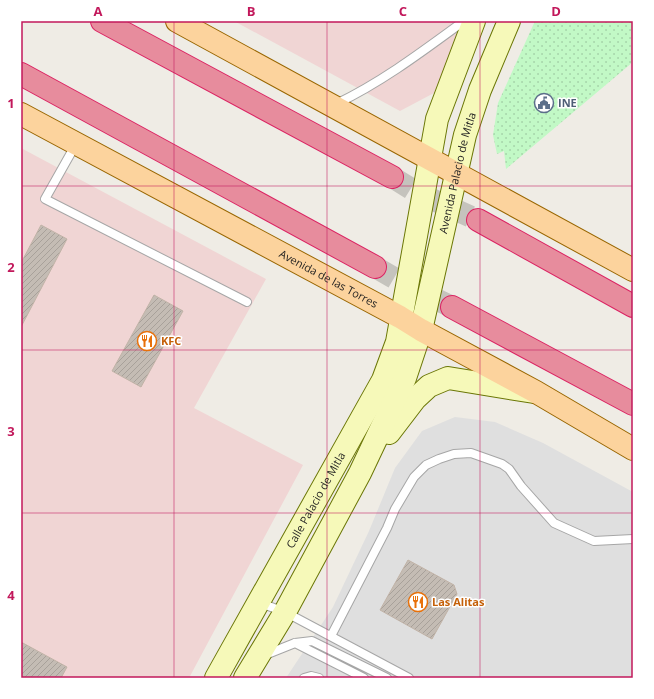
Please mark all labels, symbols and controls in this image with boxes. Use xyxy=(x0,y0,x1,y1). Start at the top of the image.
text: A xyxy=(94,2,103,20)
text: B xyxy=(247,2,256,20)
text: C xyxy=(399,2,407,20)
text: D xyxy=(551,2,561,20)
public building icon: INE xyxy=(533,92,555,114)
text: 1 xyxy=(7,94,15,112)
place label: INE xyxy=(558,95,577,110)
street label: Avenida Palacio de Mitla xyxy=(435,110,479,235)
street label: Avenida de las Torres xyxy=(277,246,381,311)
text: 2 xyxy=(7,258,15,276)
restaurant icon: KFC xyxy=(136,330,158,352)
place label: KFC xyxy=(161,333,181,348)
text: 3 xyxy=(7,422,15,440)
street label: Calle Palacio de Mitla xyxy=(282,449,348,551)
text: 4 xyxy=(7,586,15,604)
restaurant icon: Las Alitas xyxy=(407,591,429,613)
place label: Las Alitas xyxy=(432,594,485,609)

